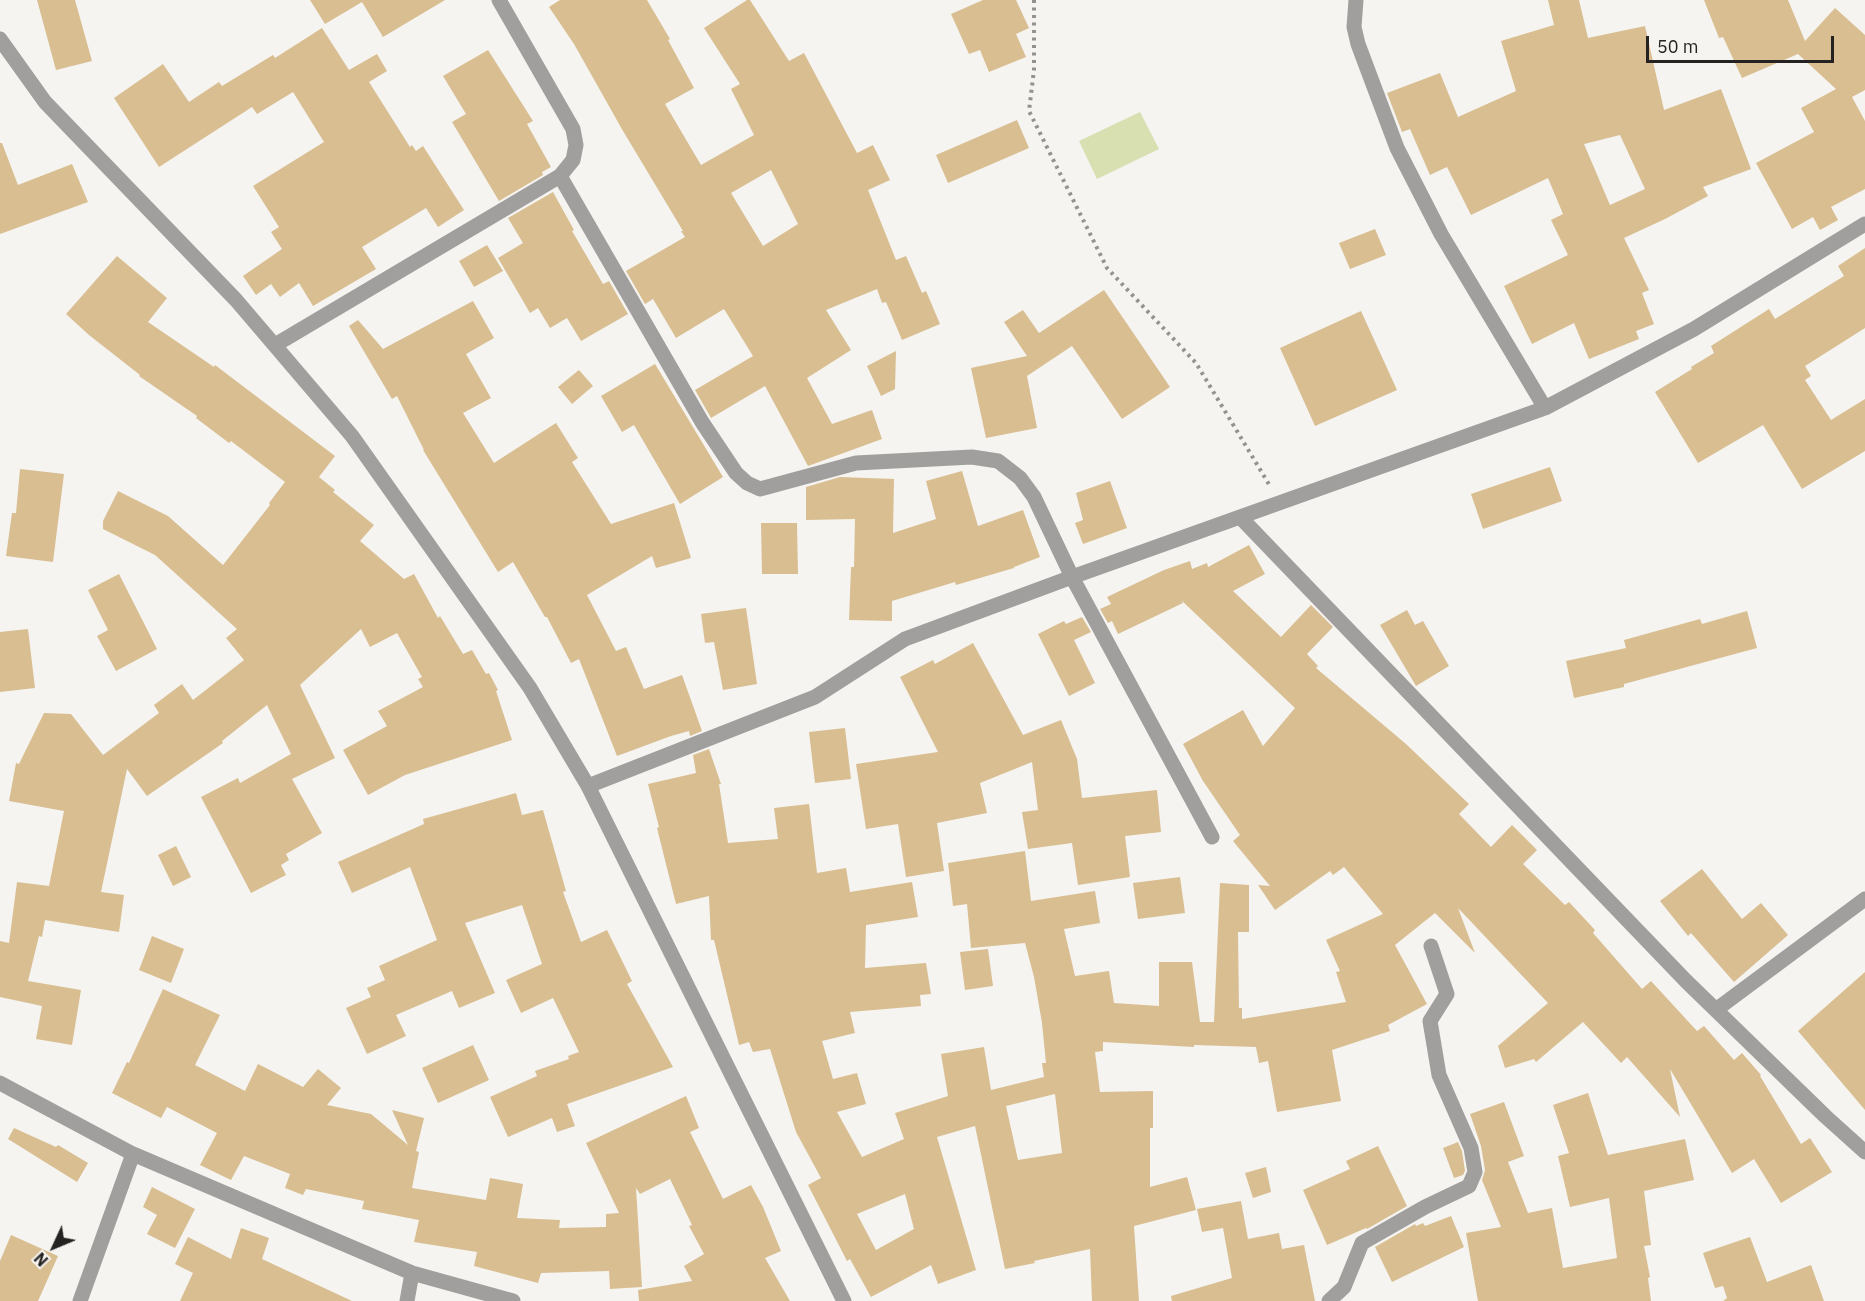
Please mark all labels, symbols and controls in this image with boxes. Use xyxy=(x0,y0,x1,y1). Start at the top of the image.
scale bar xyxy=(1649,24,1836,62)
text: 50 m xyxy=(1657,35,1699,58)
north arrow xyxy=(24,1217,84,1277)
text: N xyxy=(30,1248,52,1271)

